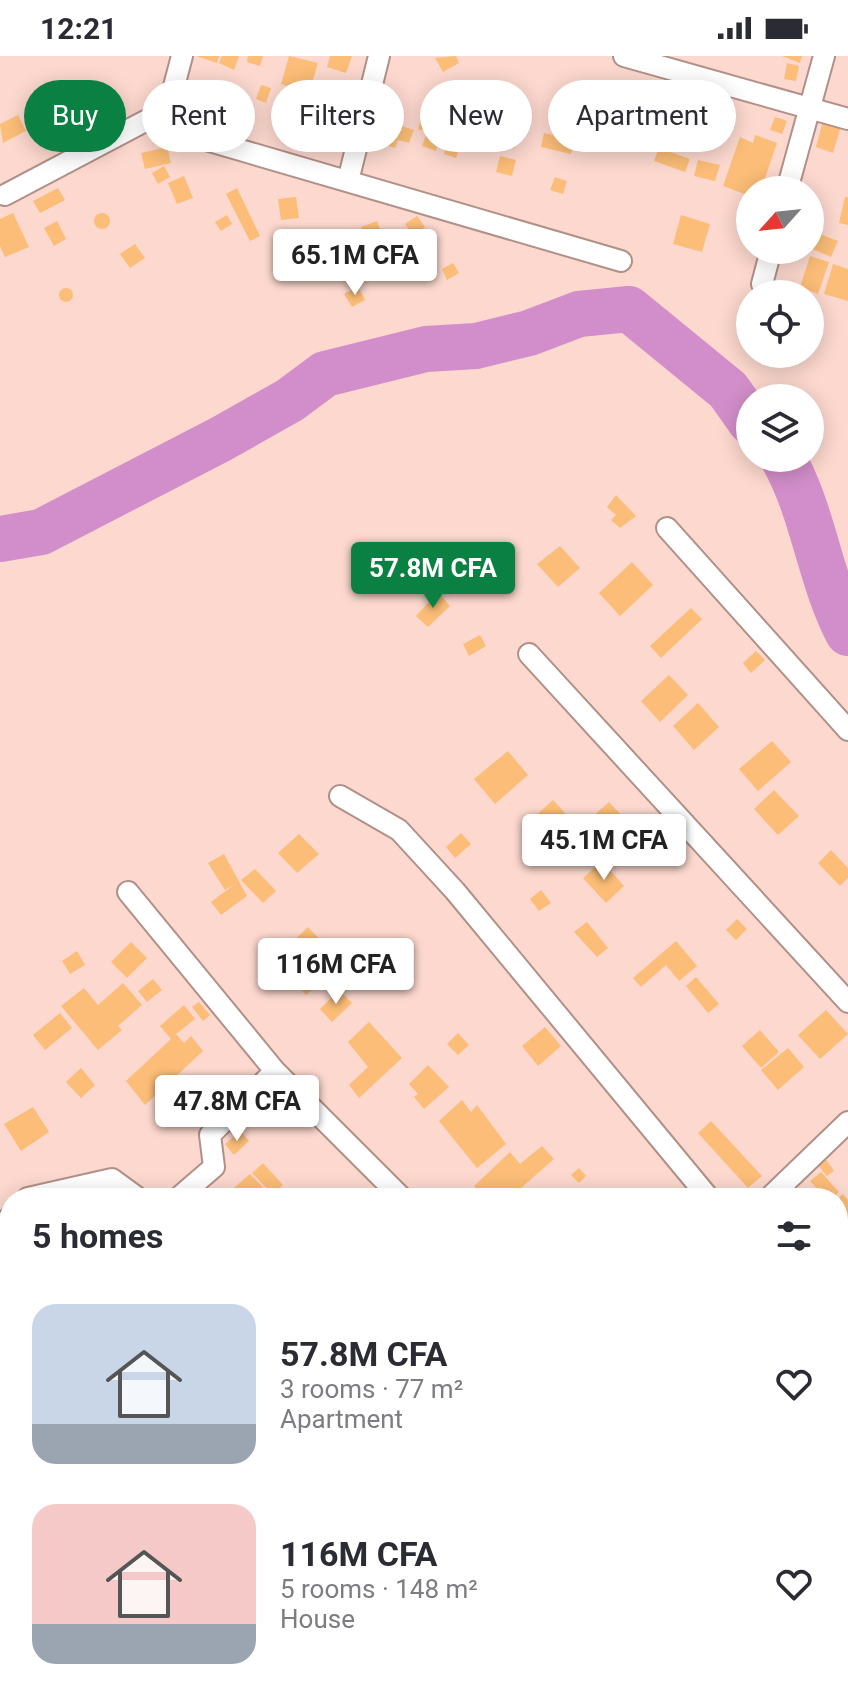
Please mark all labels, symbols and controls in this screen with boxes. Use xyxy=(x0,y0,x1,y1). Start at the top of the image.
text: 12:21 xyxy=(40,11,117,46)
chip: Buy xyxy=(24,80,126,152)
chip: Rent xyxy=(142,80,255,152)
chip: Filters xyxy=(271,80,404,152)
chip: New xyxy=(420,80,532,152)
chip: Apartment xyxy=(548,80,736,152)
north arrow xyxy=(736,176,824,264)
map controls xyxy=(736,176,824,472)
pin: 65.1M CFA xyxy=(263,229,447,297)
text: 65.1M CFA xyxy=(291,240,419,270)
button: locate xyxy=(736,280,824,368)
button: layers xyxy=(736,384,824,472)
pin: 57.8M CFA xyxy=(341,542,525,610)
text: 57.8M CFA xyxy=(369,553,497,583)
pin: 45.1M CFA xyxy=(512,814,696,882)
text: 45.1M CFA xyxy=(540,825,668,855)
pin: 116M CFA xyxy=(253,938,419,1006)
text: 116M CFA xyxy=(276,949,396,979)
pin: 47.8M CFA xyxy=(145,1075,329,1143)
text: 47.8M CFA xyxy=(173,1086,301,1116)
icon: filters xyxy=(772,1214,816,1258)
text: 5 homes xyxy=(32,1216,163,1256)
text: 57.8M CFA xyxy=(280,1334,447,1374)
icon: home xyxy=(96,1336,192,1432)
icon: heart xyxy=(772,1362,816,1406)
text: 3 rooms · 77 m² xyxy=(280,1374,463,1404)
text: Apartment xyxy=(280,1404,403,1434)
text: 116M CFA xyxy=(280,1534,437,1574)
icon: home xyxy=(96,1536,192,1632)
icon: heart xyxy=(772,1562,816,1606)
text: 5 rooms · 148 m² xyxy=(280,1574,478,1604)
text: House xyxy=(280,1604,355,1634)

